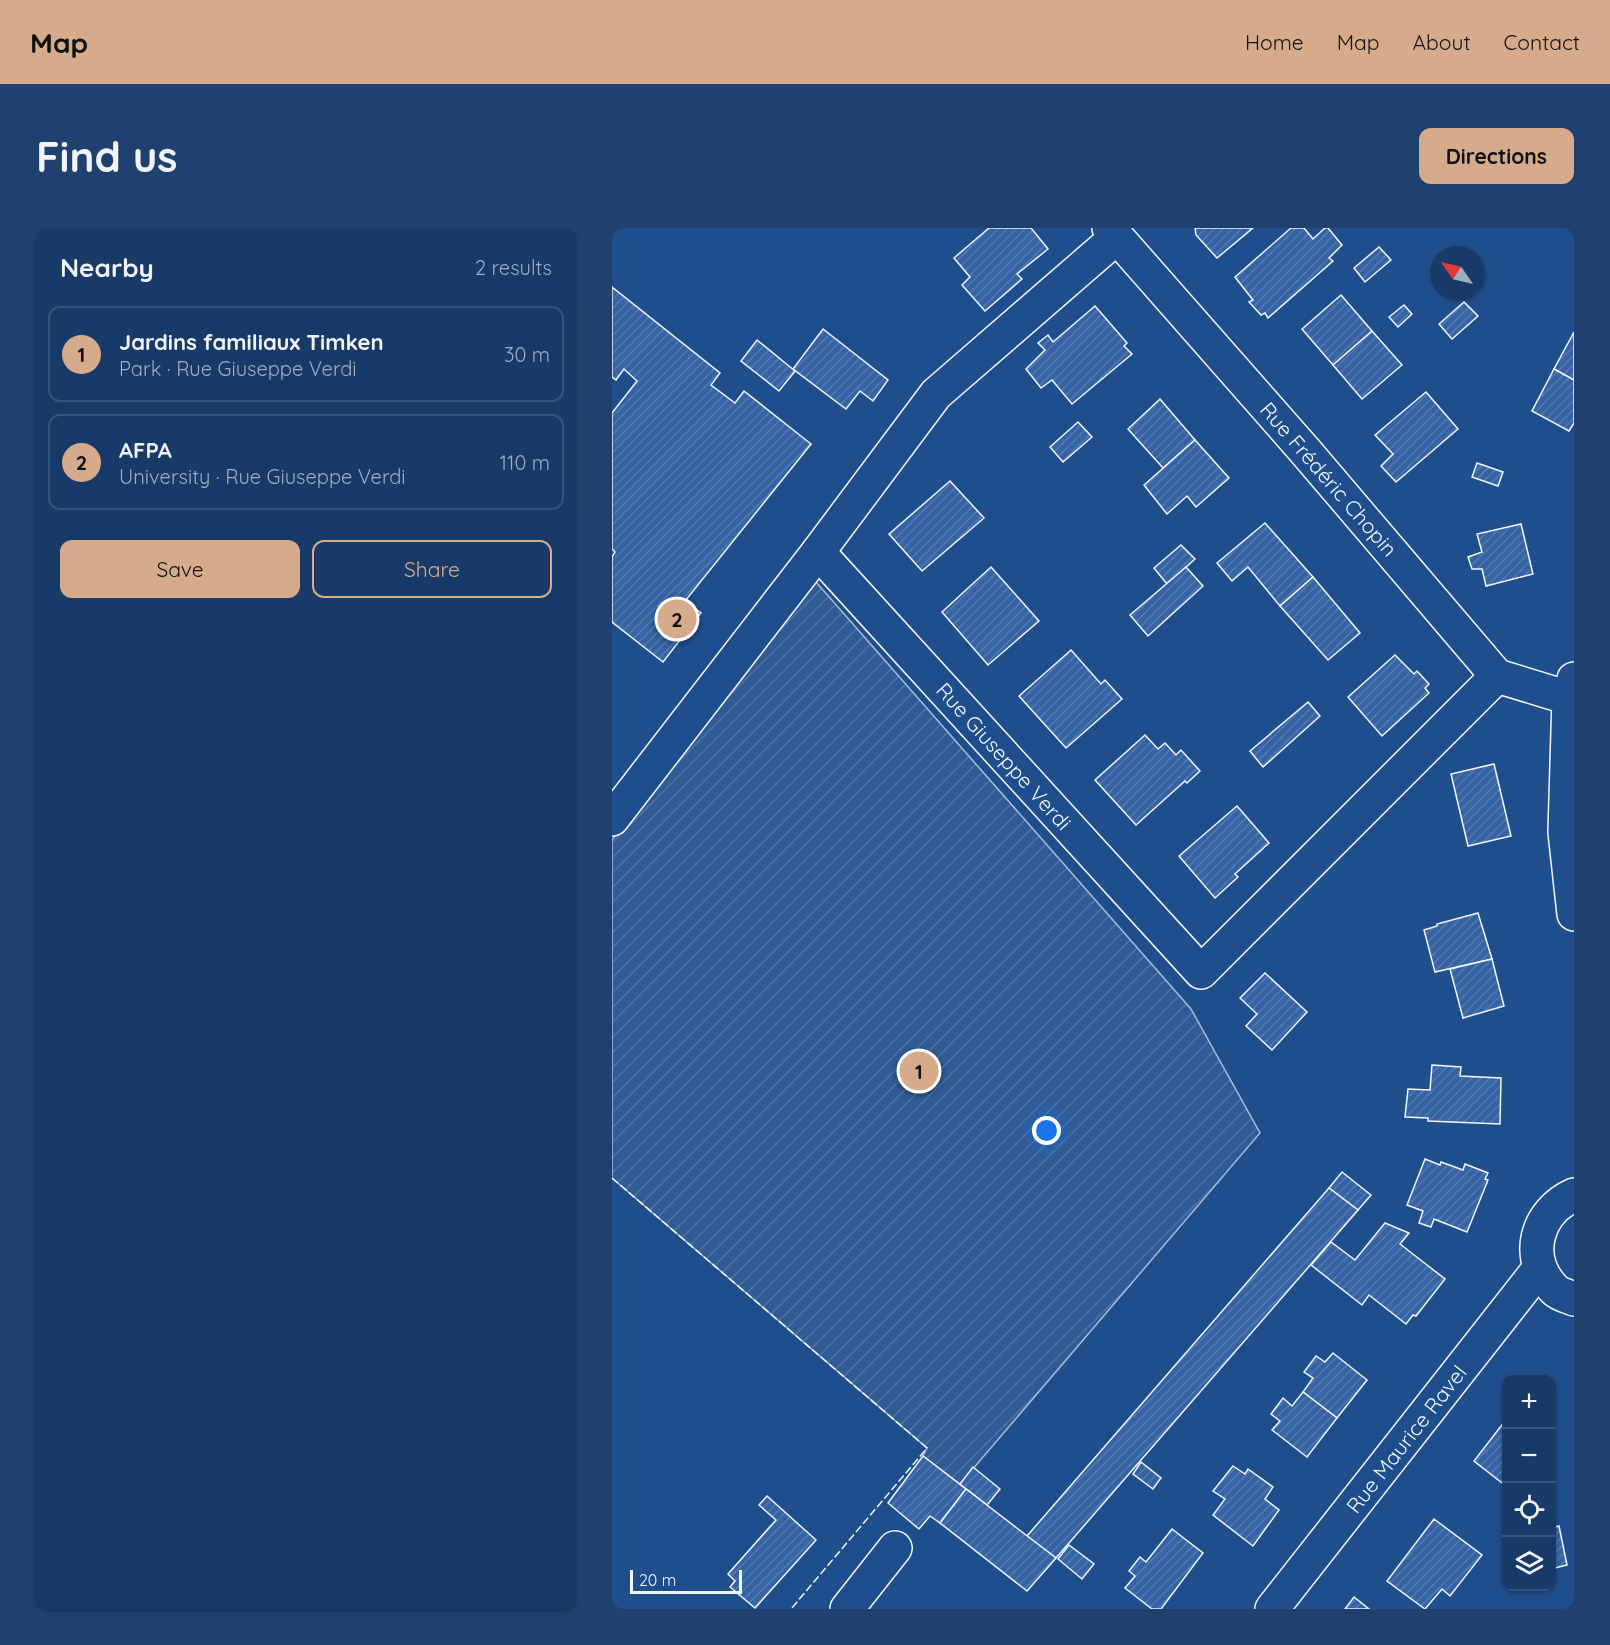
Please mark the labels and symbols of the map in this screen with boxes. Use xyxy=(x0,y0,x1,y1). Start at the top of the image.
north arrow xyxy=(1430,246,1484,300)
street label: Rue Frédéric Chopin xyxy=(1255,396,1403,562)
pin: 2 xyxy=(658,596,696,642)
street label: Rue Giuseppe Verdi xyxy=(931,677,1077,835)
pin: 1 xyxy=(900,1048,938,1094)
your location xyxy=(1032,1116,1061,1145)
street label: Rue Maurice Ravel xyxy=(1340,1360,1472,1518)
scale bar xyxy=(630,1567,742,1594)

